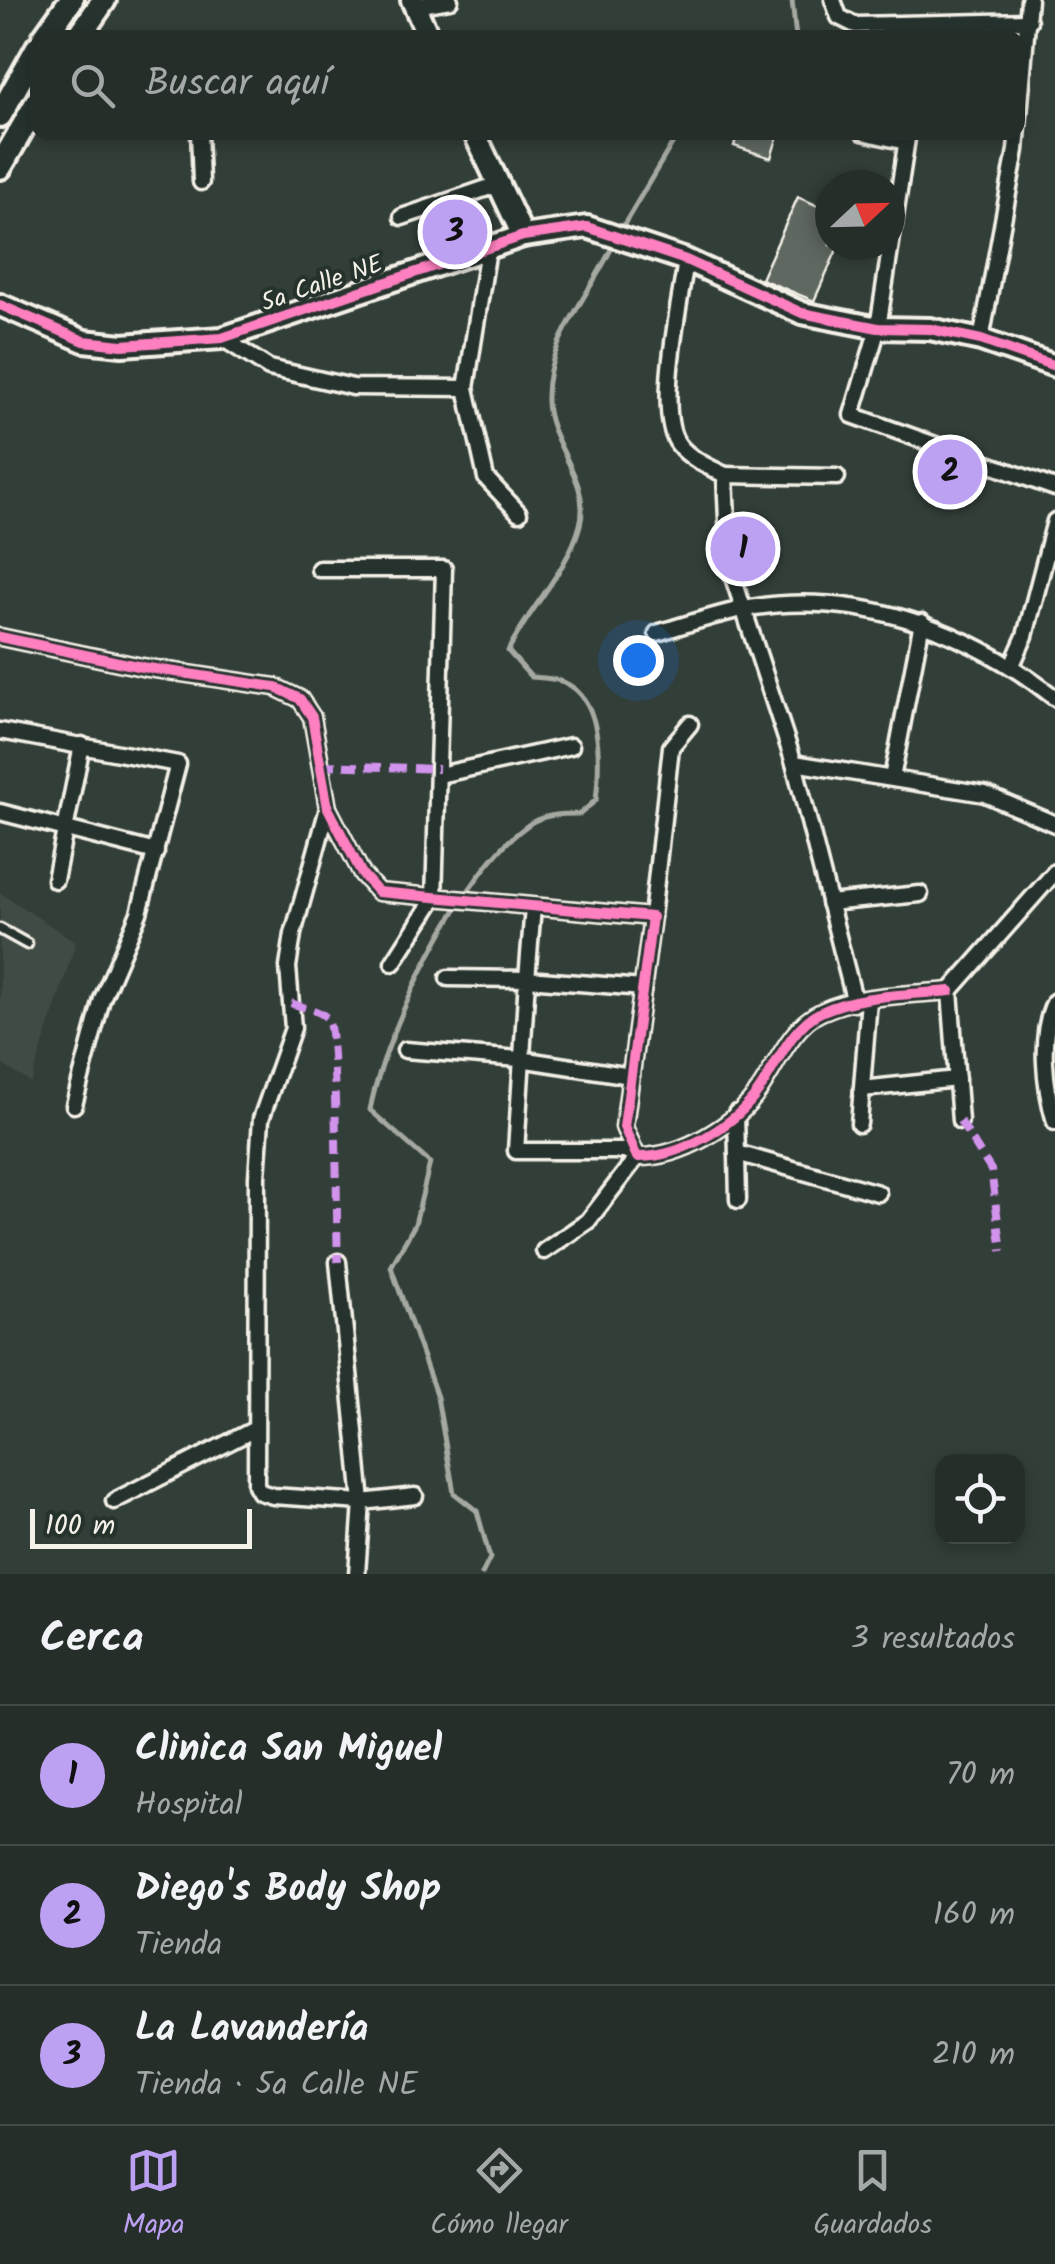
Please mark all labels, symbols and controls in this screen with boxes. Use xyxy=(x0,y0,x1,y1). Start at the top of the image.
search box xyxy=(30,30,1025,140)
text: Buscar aquí xyxy=(145,55,329,115)
icon: search xyxy=(65,58,120,113)
north arrow xyxy=(815,170,905,260)
pin: 3 xyxy=(422,194,488,270)
street label: 5a Calle NE xyxy=(255,244,390,324)
pin: 2 xyxy=(918,434,982,510)
pin: 1 xyxy=(710,512,776,586)
your location xyxy=(613,635,664,686)
map controls xyxy=(935,1454,1025,1544)
button: locate xyxy=(935,1454,1025,1544)
scale bar xyxy=(30,1504,252,1548)
text: 100 m xyxy=(45,1504,115,1549)
text: Cerca xyxy=(40,1606,144,1673)
text: 3 resultados xyxy=(851,1614,1015,1665)
text: Clinica San Miguel xyxy=(135,1720,442,1780)
text: 1 xyxy=(68,1750,77,1801)
text: 70 m xyxy=(946,1750,1015,1801)
text: Hospital xyxy=(135,1780,243,1831)
text: Diego's Body Shop xyxy=(135,1860,441,1920)
text: 2 xyxy=(63,1890,82,1941)
text: 160 m xyxy=(933,1890,1015,1941)
text: Tienda xyxy=(135,1920,222,1971)
text: La Lavandería xyxy=(135,2000,368,2060)
text: 3 xyxy=(64,2030,81,2081)
text: 210 m xyxy=(932,2030,1015,2081)
text: Tienda · 5a Calle NE xyxy=(135,2060,418,2111)
tab: Mapa xyxy=(123,2143,185,2248)
tab: Cómo llegar xyxy=(430,2143,568,2248)
tab: Guardados xyxy=(814,2143,932,2248)

